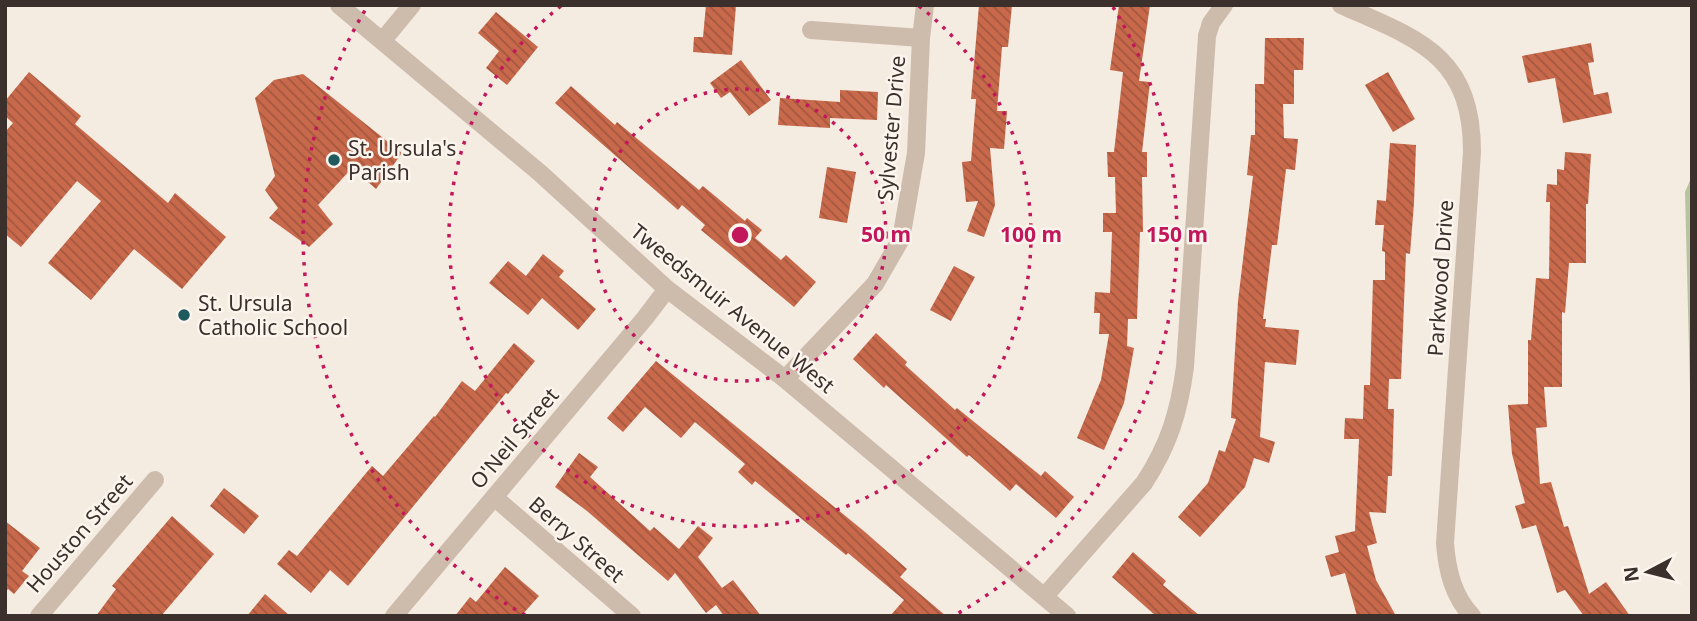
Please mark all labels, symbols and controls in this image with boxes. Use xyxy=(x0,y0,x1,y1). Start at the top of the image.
street label: Sylvester Drive xyxy=(871,54,911,202)
place label: St. Ursula's Parish xyxy=(348,134,456,186)
marker: St. Ursula's Parish xyxy=(326,152,342,168)
street label: Parkwood Drive xyxy=(1421,199,1459,357)
street label: Tweedsmuir Avenue West xyxy=(625,217,841,399)
text: 50 m xyxy=(861,220,911,248)
text: 100 m xyxy=(1000,220,1062,248)
text: 150 m xyxy=(1146,220,1208,248)
centre of rings xyxy=(728,223,752,247)
place label: St. Ursula Catholic School xyxy=(198,289,348,341)
marker: St. Ursula Catholic School xyxy=(176,307,192,323)
street label: O'Neil Street xyxy=(463,381,565,494)
street label: Houston Street xyxy=(20,467,139,598)
street label: Berry Street xyxy=(523,490,631,588)
north arrow xyxy=(1613,537,1683,607)
text: N xyxy=(1617,565,1645,583)

